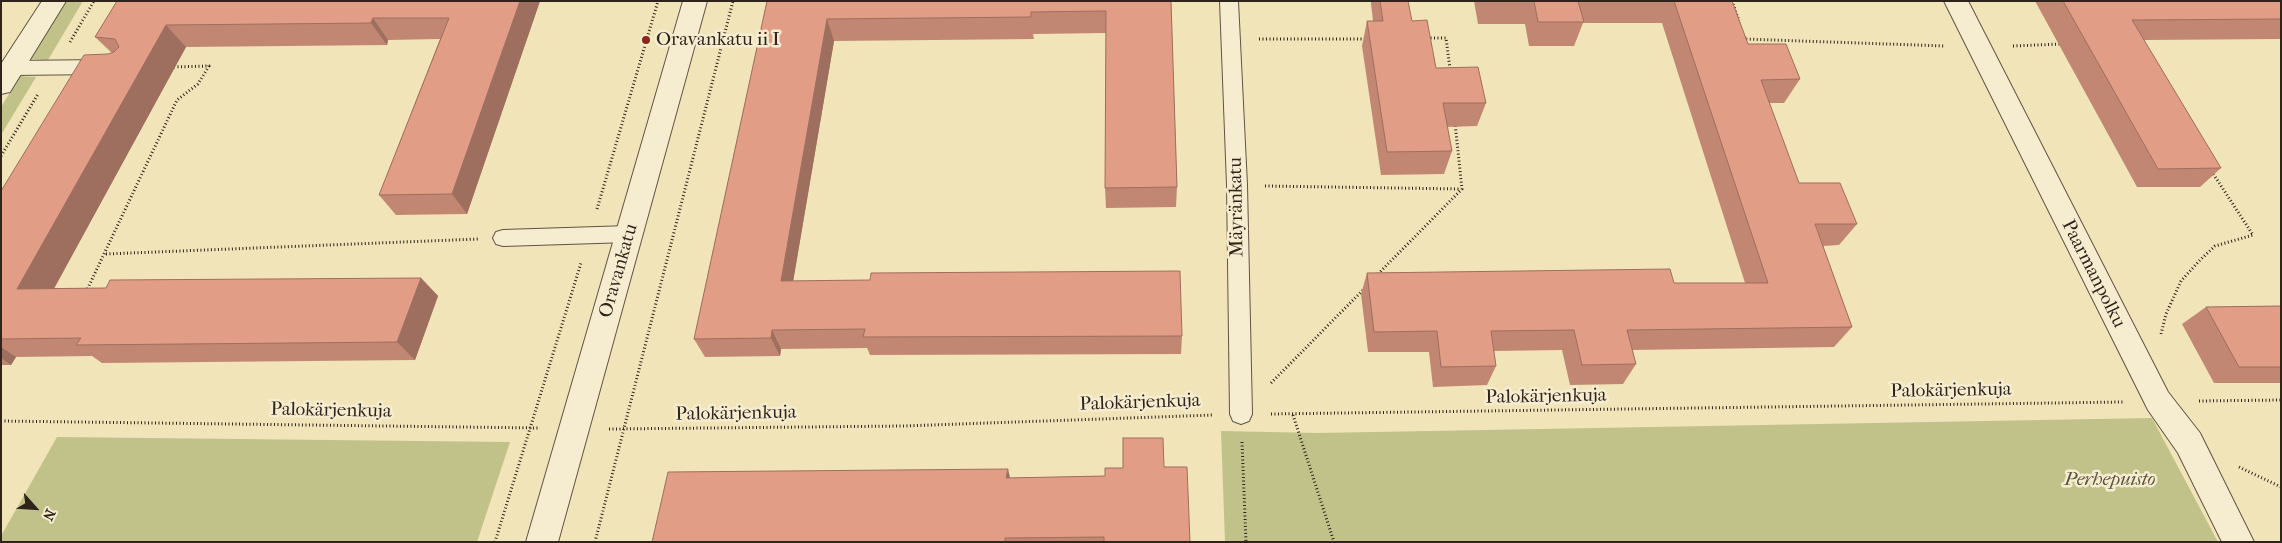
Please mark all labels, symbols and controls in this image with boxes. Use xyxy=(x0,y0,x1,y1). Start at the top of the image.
place label: Oravankatu ii I xyxy=(656,29,780,51)
marker: Oravankatu ii I xyxy=(640,34,652,46)
street label: Mäyränkatu xyxy=(1225,157,1249,257)
street label: Paarmanpolku xyxy=(2056,216,2130,332)
street label: Oravankatu xyxy=(595,221,643,321)
street label: Palokärjenkuja xyxy=(1890,379,2012,403)
street label: Palokärjenkuja xyxy=(1485,385,1607,409)
street label: Palokärjenkuja xyxy=(1079,389,1201,417)
street label: Palokärjenkuja xyxy=(270,399,392,423)
street label: Palokärjenkuja xyxy=(675,402,797,426)
park label: Perhepuisto xyxy=(2064,469,2156,491)
north arrow xyxy=(10,483,60,533)
text: N xyxy=(39,506,59,523)

